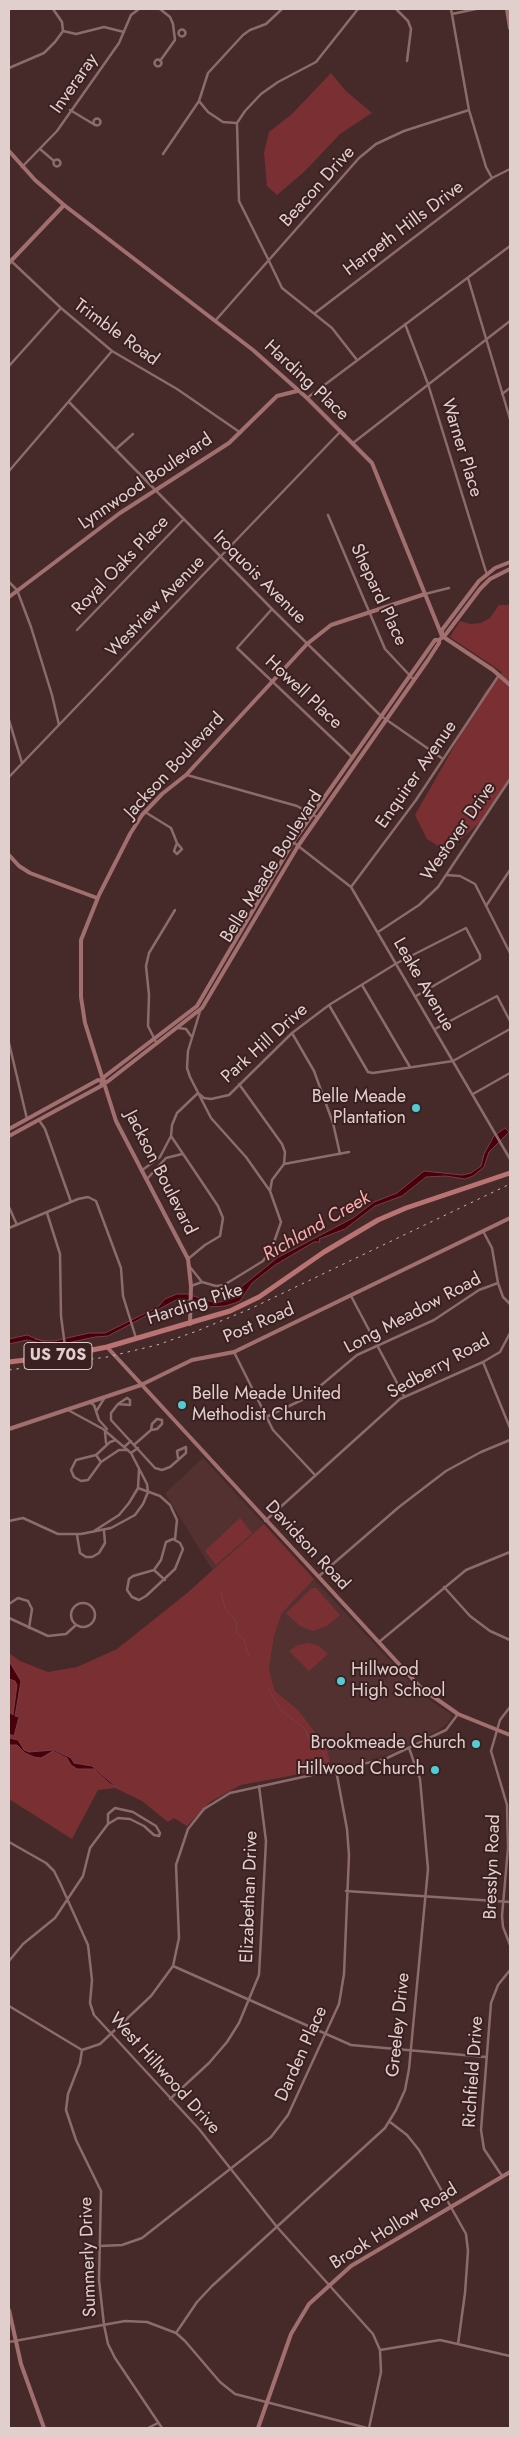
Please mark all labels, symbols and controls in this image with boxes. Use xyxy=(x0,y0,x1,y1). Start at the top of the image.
street label: Inveraray xyxy=(47,50,103,118)
street label: Beacon Drive xyxy=(276,142,360,232)
street label: Harpeth Hills Drive xyxy=(340,177,468,281)
street label: Trimble Road xyxy=(69,295,163,371)
street label: Harding Place xyxy=(259,336,353,426)
street label: Warner Place xyxy=(436,396,486,500)
street label: Lynnwood Boulevard xyxy=(75,429,217,535)
street label: Royal Oaks Place xyxy=(68,512,174,620)
street label: Iroquois Avenue xyxy=(208,527,310,629)
street label: Shepard Place xyxy=(345,541,411,649)
street label: Westview Avenue xyxy=(102,552,210,662)
street label: Howell Place xyxy=(260,652,346,734)
street label: Jackson Boulevard xyxy=(120,709,230,823)
street label: Enquirer Avenue xyxy=(372,717,462,833)
street label: Westover Drive xyxy=(417,779,501,885)
street label: Belle Meade Boulevard xyxy=(216,787,328,947)
street label: Leake Avenue xyxy=(388,934,458,1036)
street label: Park Hill Drive xyxy=(217,1000,313,1088)
place label: Belle Meade Plantation xyxy=(312,1087,406,1130)
marker: Belle Meade Plantation xyxy=(410,1102,422,1114)
street label: Jackson Boulevard xyxy=(119,1107,201,1239)
water label: Richland Creek xyxy=(259,1187,375,1267)
street label: Long Meadow Road xyxy=(341,1269,485,1359)
street label: Harding Pike xyxy=(144,1279,246,1331)
street label: Post Road xyxy=(220,1299,298,1349)
street label: Sedberry Road xyxy=(384,1330,494,1404)
road number: US 70S xyxy=(24,1342,92,1370)
place label: Belle Meade United Methodist Church xyxy=(192,1384,341,1426)
marker: Belle Meade United Methodist Church xyxy=(176,1399,188,1411)
street label: Davidson Road xyxy=(260,1497,354,1595)
place label: Hillwood High School xyxy=(351,1660,445,1702)
marker: Hillwood High School xyxy=(335,1675,347,1687)
place label: Brookmeade Church xyxy=(310,1733,466,1755)
marker: Brookmeade Church xyxy=(470,1738,482,1750)
place label: Hillwood Church xyxy=(297,1759,425,1781)
marker: Hillwood Church xyxy=(429,1764,441,1776)
street label: Bresslyn Road xyxy=(480,1814,506,1920)
street label: Elizabethan Drive xyxy=(237,1830,263,1964)
street label: Greeley Drive xyxy=(383,1972,415,2078)
street label: Darden Place xyxy=(271,2003,333,2105)
street label: West Hillwood Drive xyxy=(104,2009,224,2139)
street label: Richfield Drive xyxy=(459,2016,489,2128)
street label: Brook Hollow Road xyxy=(326,2179,462,2275)
street label: Summerly Drive xyxy=(76,2197,102,2317)

